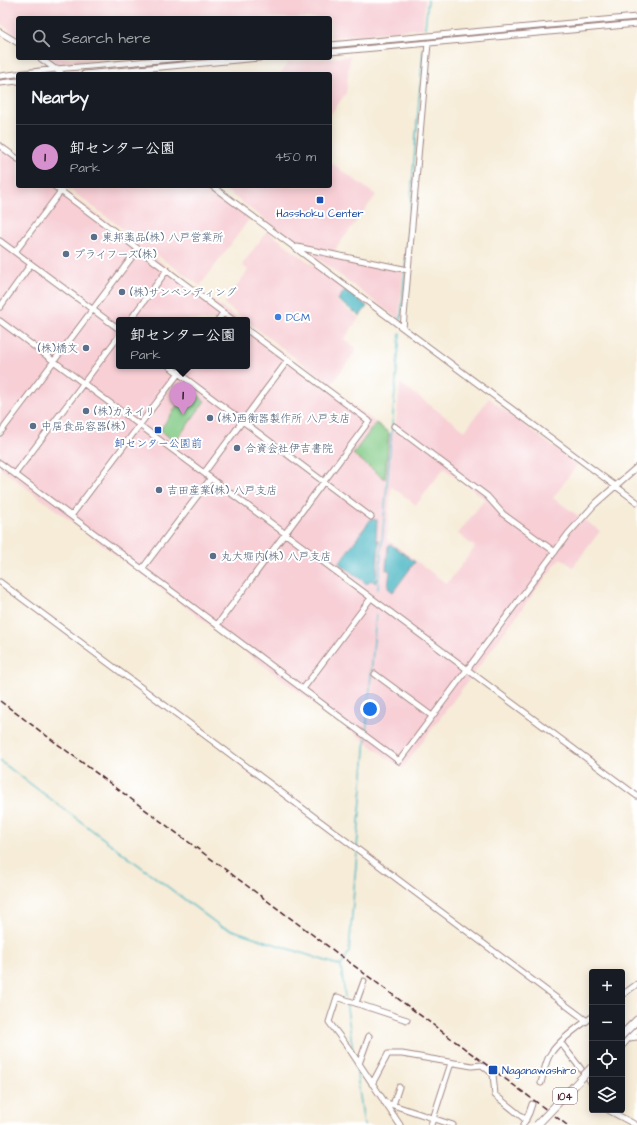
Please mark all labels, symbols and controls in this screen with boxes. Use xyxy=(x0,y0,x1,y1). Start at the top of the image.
search box xyxy=(16,16,332,60)
icon: search xyxy=(30,27,52,49)
text: Search here xyxy=(62,28,151,49)
text: Nearby xyxy=(32,86,89,110)
text: 卸センター公園 xyxy=(70,138,175,159)
text: 1 xyxy=(44,148,46,166)
text: 450 m xyxy=(274,148,316,166)
text: Park xyxy=(70,159,100,177)
marker: Hasshoku Center xyxy=(315,195,325,205)
place label: Hasshoku Center xyxy=(276,206,364,221)
place label: 東邦薬品(株) 八戸営業所 xyxy=(102,230,224,245)
marker: 東邦薬品(株) 八戸営業所 xyxy=(89,232,99,242)
place label: プライフーズ(株) xyxy=(74,247,157,262)
marker: プライフーズ(株) xyxy=(61,249,71,259)
place label: (株)サンベンディング xyxy=(130,285,237,300)
marker: (株)サンベンディング xyxy=(117,287,127,297)
place label: DCM xyxy=(286,310,310,325)
marker: DCM xyxy=(273,312,283,322)
popup xyxy=(116,317,250,369)
text: 卸センター公園 xyxy=(130,325,236,346)
place label: (株)橋文 xyxy=(38,341,78,356)
marker: (株)橋文 xyxy=(81,343,91,353)
text: Park xyxy=(130,346,161,364)
pin: 1 xyxy=(170,382,196,415)
place label: (株)カネイリ xyxy=(94,404,156,419)
marker: (株)カネイリ xyxy=(81,406,91,416)
place label: (株)西衡器製作所 八戸支店 xyxy=(218,411,351,426)
marker: (株)西衡器製作所 八戸支店 xyxy=(205,413,215,423)
place label: 中居食品容器(株) xyxy=(41,419,125,434)
marker: 中居食品容器(株) xyxy=(28,421,38,431)
marker: 卸センター公園前 xyxy=(153,425,163,435)
place label: 卸センター公園前 xyxy=(114,436,202,451)
place label: 合資会社伊吉書院 xyxy=(245,441,333,456)
marker: 合資会社伊吉書院 xyxy=(232,443,242,453)
place label: 吉田産業(株) 八戸支店 xyxy=(167,483,278,498)
marker: 吉田産業(株) 八戸支店 xyxy=(154,485,164,495)
place label: 丸大堀内(株) 八戸支店 xyxy=(221,549,332,564)
marker: 丸大堀内(株) 八戸支店 xyxy=(208,551,218,561)
your location xyxy=(360,699,380,719)
map controls xyxy=(589,969,625,1113)
button: + xyxy=(589,969,625,1005)
button: − xyxy=(589,1005,625,1041)
button: locate xyxy=(589,1041,625,1077)
place label: Naganawashiro xyxy=(502,1063,577,1079)
marker: Naganawashiro xyxy=(487,1064,499,1076)
button: layers xyxy=(589,1077,625,1113)
road number: 104 xyxy=(553,1088,577,1104)

